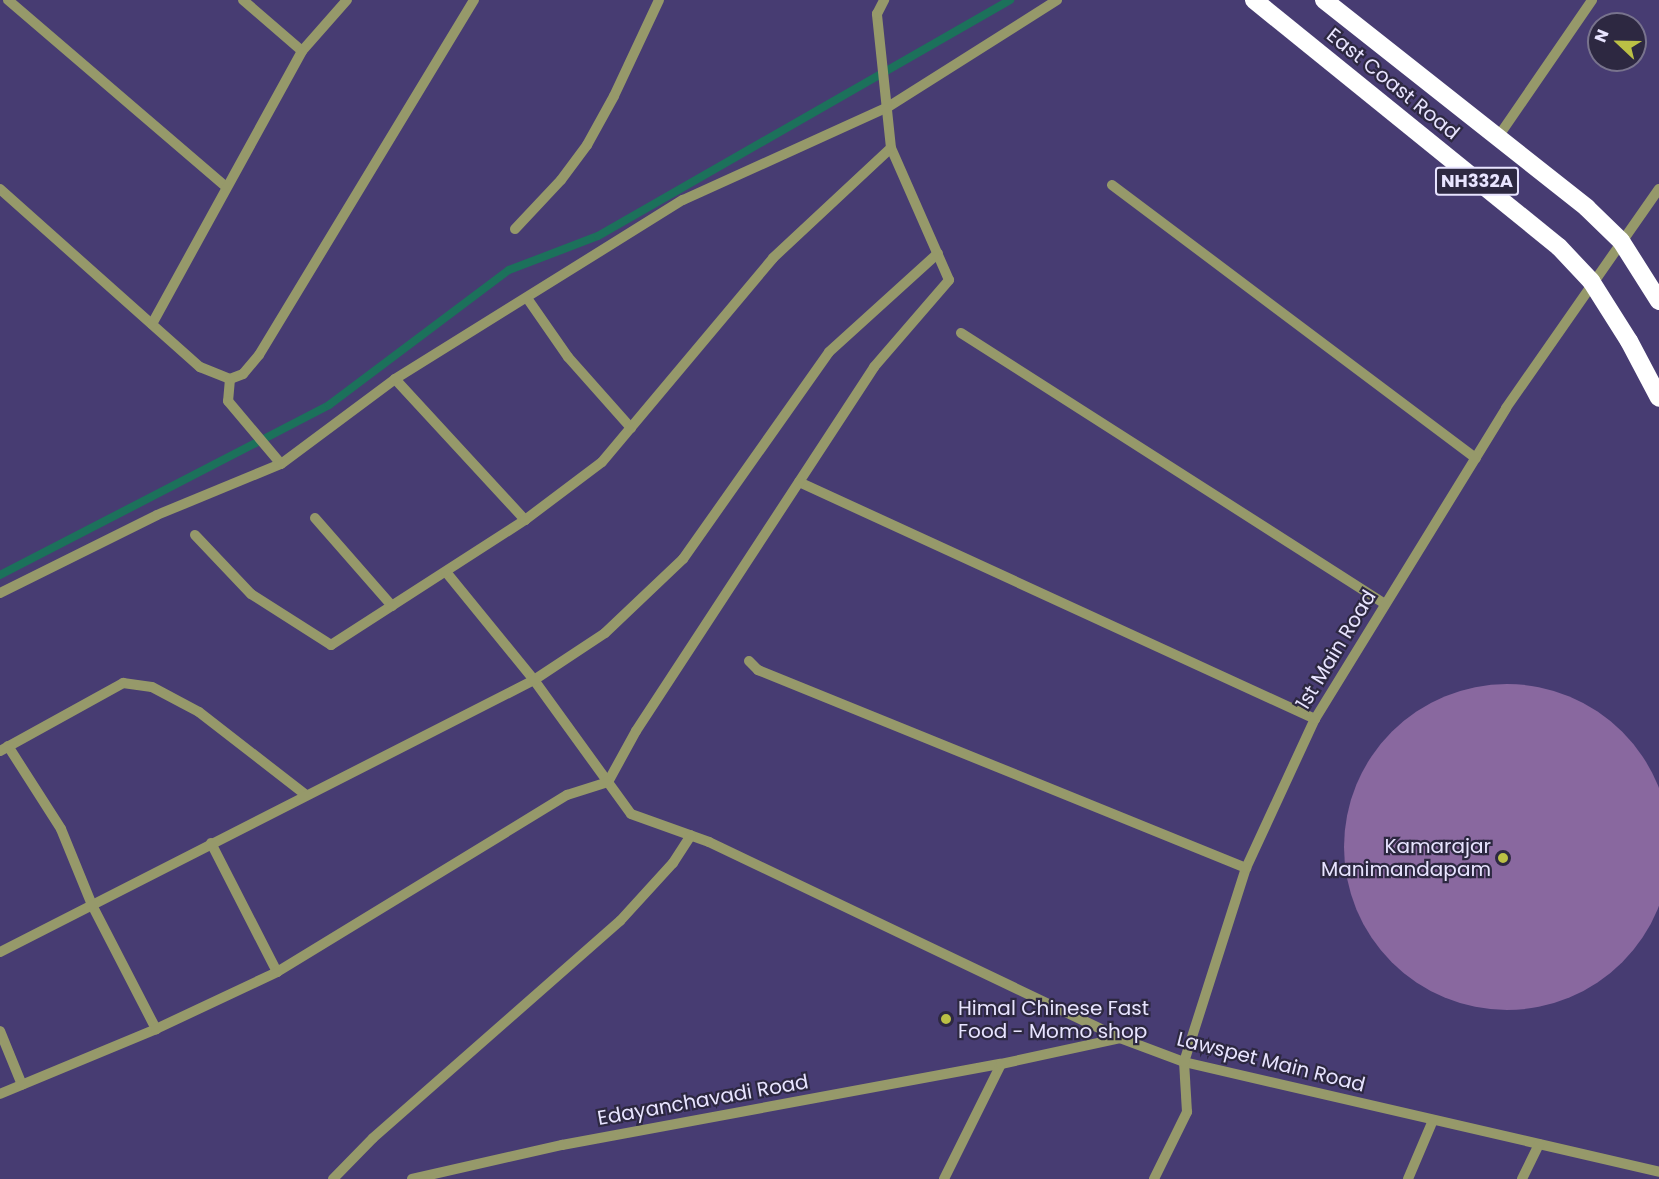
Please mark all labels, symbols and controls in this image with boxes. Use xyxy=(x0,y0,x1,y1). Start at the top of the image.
north arrow xyxy=(1587,12,1647,72)
street label: East Coast Road xyxy=(1322,23,1464,145)
text: N xyxy=(1589,26,1615,46)
road number: NH332A xyxy=(1434,166,1520,196)
street label: 1st Main Road xyxy=(1291,586,1381,714)
place label: Kamarajar Manimandapam xyxy=(1321,834,1491,881)
marker: Kamarajar Manimandapam xyxy=(1496,851,1510,865)
place label: Himal Chinese Fast Food - Momo shop xyxy=(958,996,1149,1043)
marker: Himal Chinese Fast Food - Momo shop xyxy=(939,1012,953,1026)
street label: Lawspet Main Road xyxy=(1174,1027,1368,1097)
street label: Edayanchavadi Road xyxy=(596,1070,810,1130)

